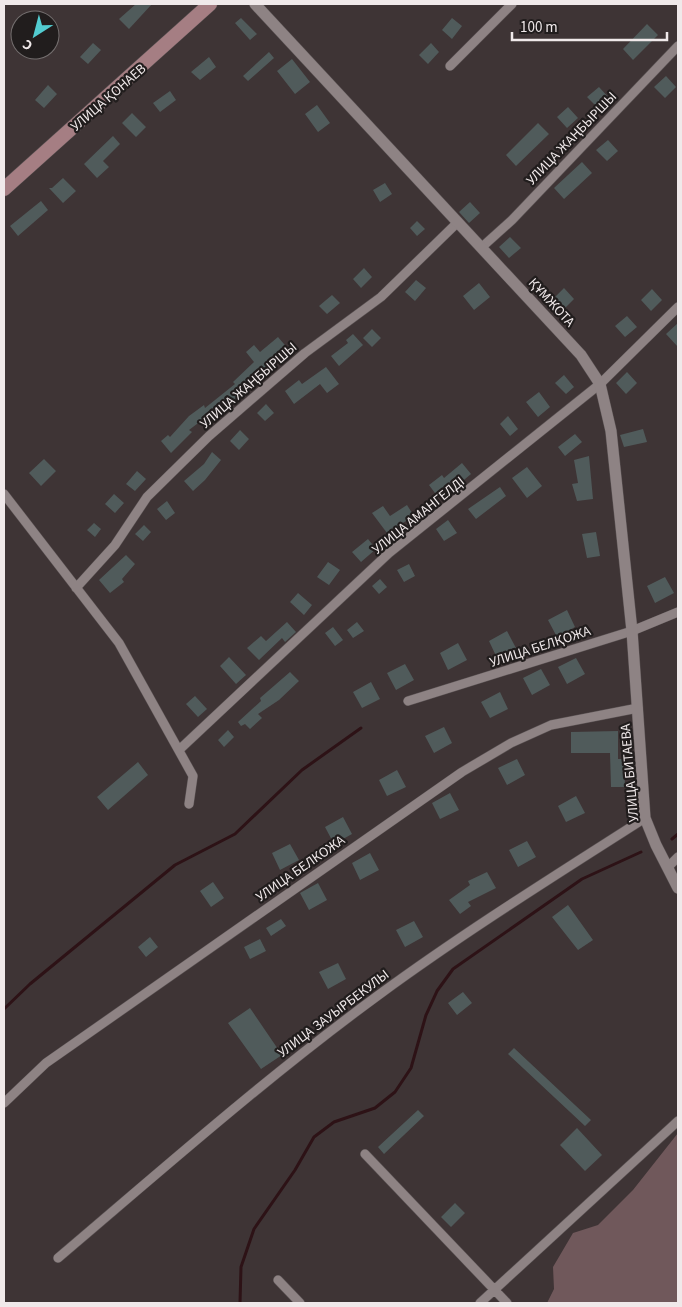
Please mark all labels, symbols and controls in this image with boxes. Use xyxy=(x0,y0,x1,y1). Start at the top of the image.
north arrow xyxy=(10,10,60,60)
scale bar xyxy=(512,10,667,42)
text: 100 m xyxy=(520,17,558,38)
text: С xyxy=(19,34,37,55)
street label: УЛИЦА ҚОНАЕВ xyxy=(67,59,151,136)
street label: УЛИЦА ЖАҢБЫРШЫ xyxy=(522,88,622,190)
street label: ҚҰМЖОТА xyxy=(523,274,580,332)
street label: УЛИЦА ЖАҢБЫРШЫ xyxy=(196,338,302,434)
street label: УЛИЦА АМАНГЕЛДІ xyxy=(368,472,469,559)
street label: УЛИЦА БЕЛҚОЖА xyxy=(487,621,594,673)
street label: УЛИЦА БИТАЕВА xyxy=(616,722,644,823)
street label: УЛИЦА БЕЛКОЖА xyxy=(252,830,349,907)
street label: УЛИЦА ЗАУЫРБЕКУЛЫ xyxy=(274,965,394,1062)

